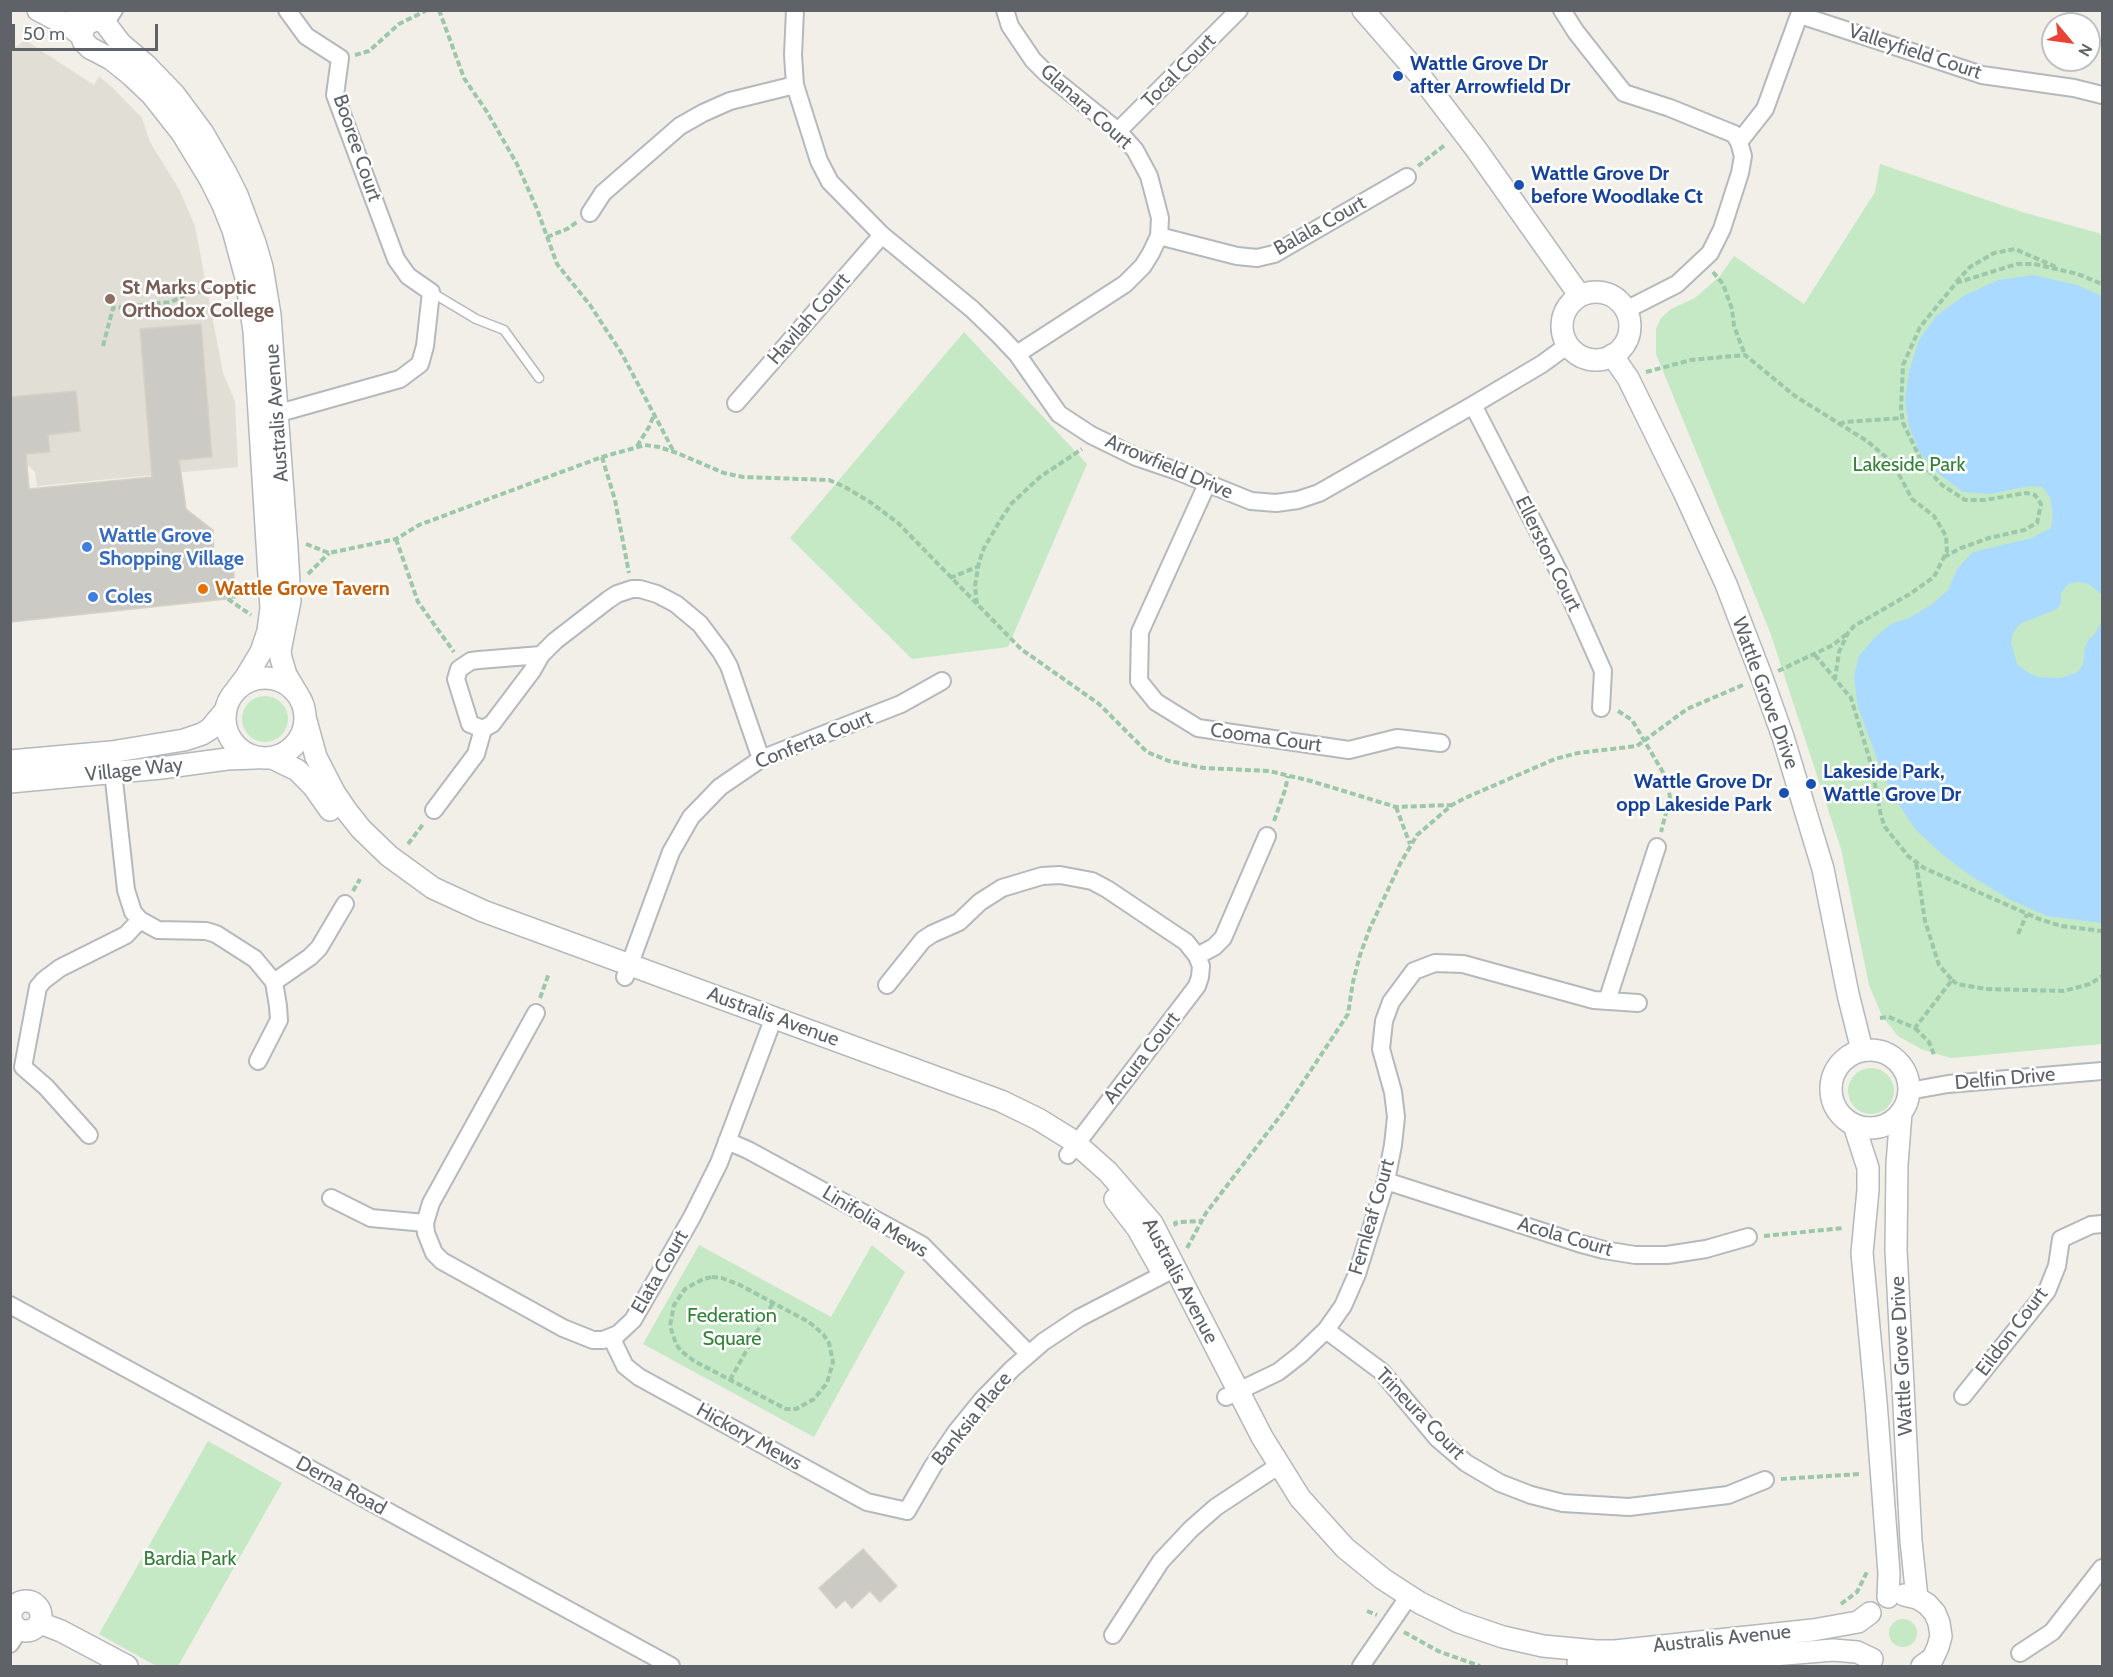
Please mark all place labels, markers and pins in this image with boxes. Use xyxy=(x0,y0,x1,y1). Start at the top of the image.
place label: Wattle Grove Dr after Arrowfield Dr xyxy=(1410,52,1570,99)
marker: Wattle Grove Dr after Arrowfield Dr xyxy=(1391,69,1405,83)
place label: Wattle Grove Dr before Woodlake Ct xyxy=(1531,162,1703,209)
marker: Wattle Grove Dr before Woodlake Ct xyxy=(1512,178,1526,192)
place label: St Marks Coptic Orthodox College xyxy=(122,276,274,323)
marker: St Marks Coptic Orthodox College xyxy=(103,292,117,306)
place label: Wattle Grove Shopping Village xyxy=(99,524,244,571)
marker: Wattle Grove Shopping Village xyxy=(80,540,94,554)
place label: Wattle Grove Tavern xyxy=(215,577,390,601)
marker: Wattle Grove Tavern xyxy=(196,582,210,596)
place label: Coles xyxy=(105,585,152,609)
marker: Coles xyxy=(86,590,100,604)
place label: Lakeside Park, Wattle Grove Dr xyxy=(1823,760,1961,807)
place label: Wattle Grove Dr opp Lakeside Park xyxy=(1616,770,1772,817)
marker: Lakeside Park, Wattle Grove Dr xyxy=(1804,777,1818,791)
marker: Wattle Grove Dr opp Lakeside Park xyxy=(1777,786,1791,800)

